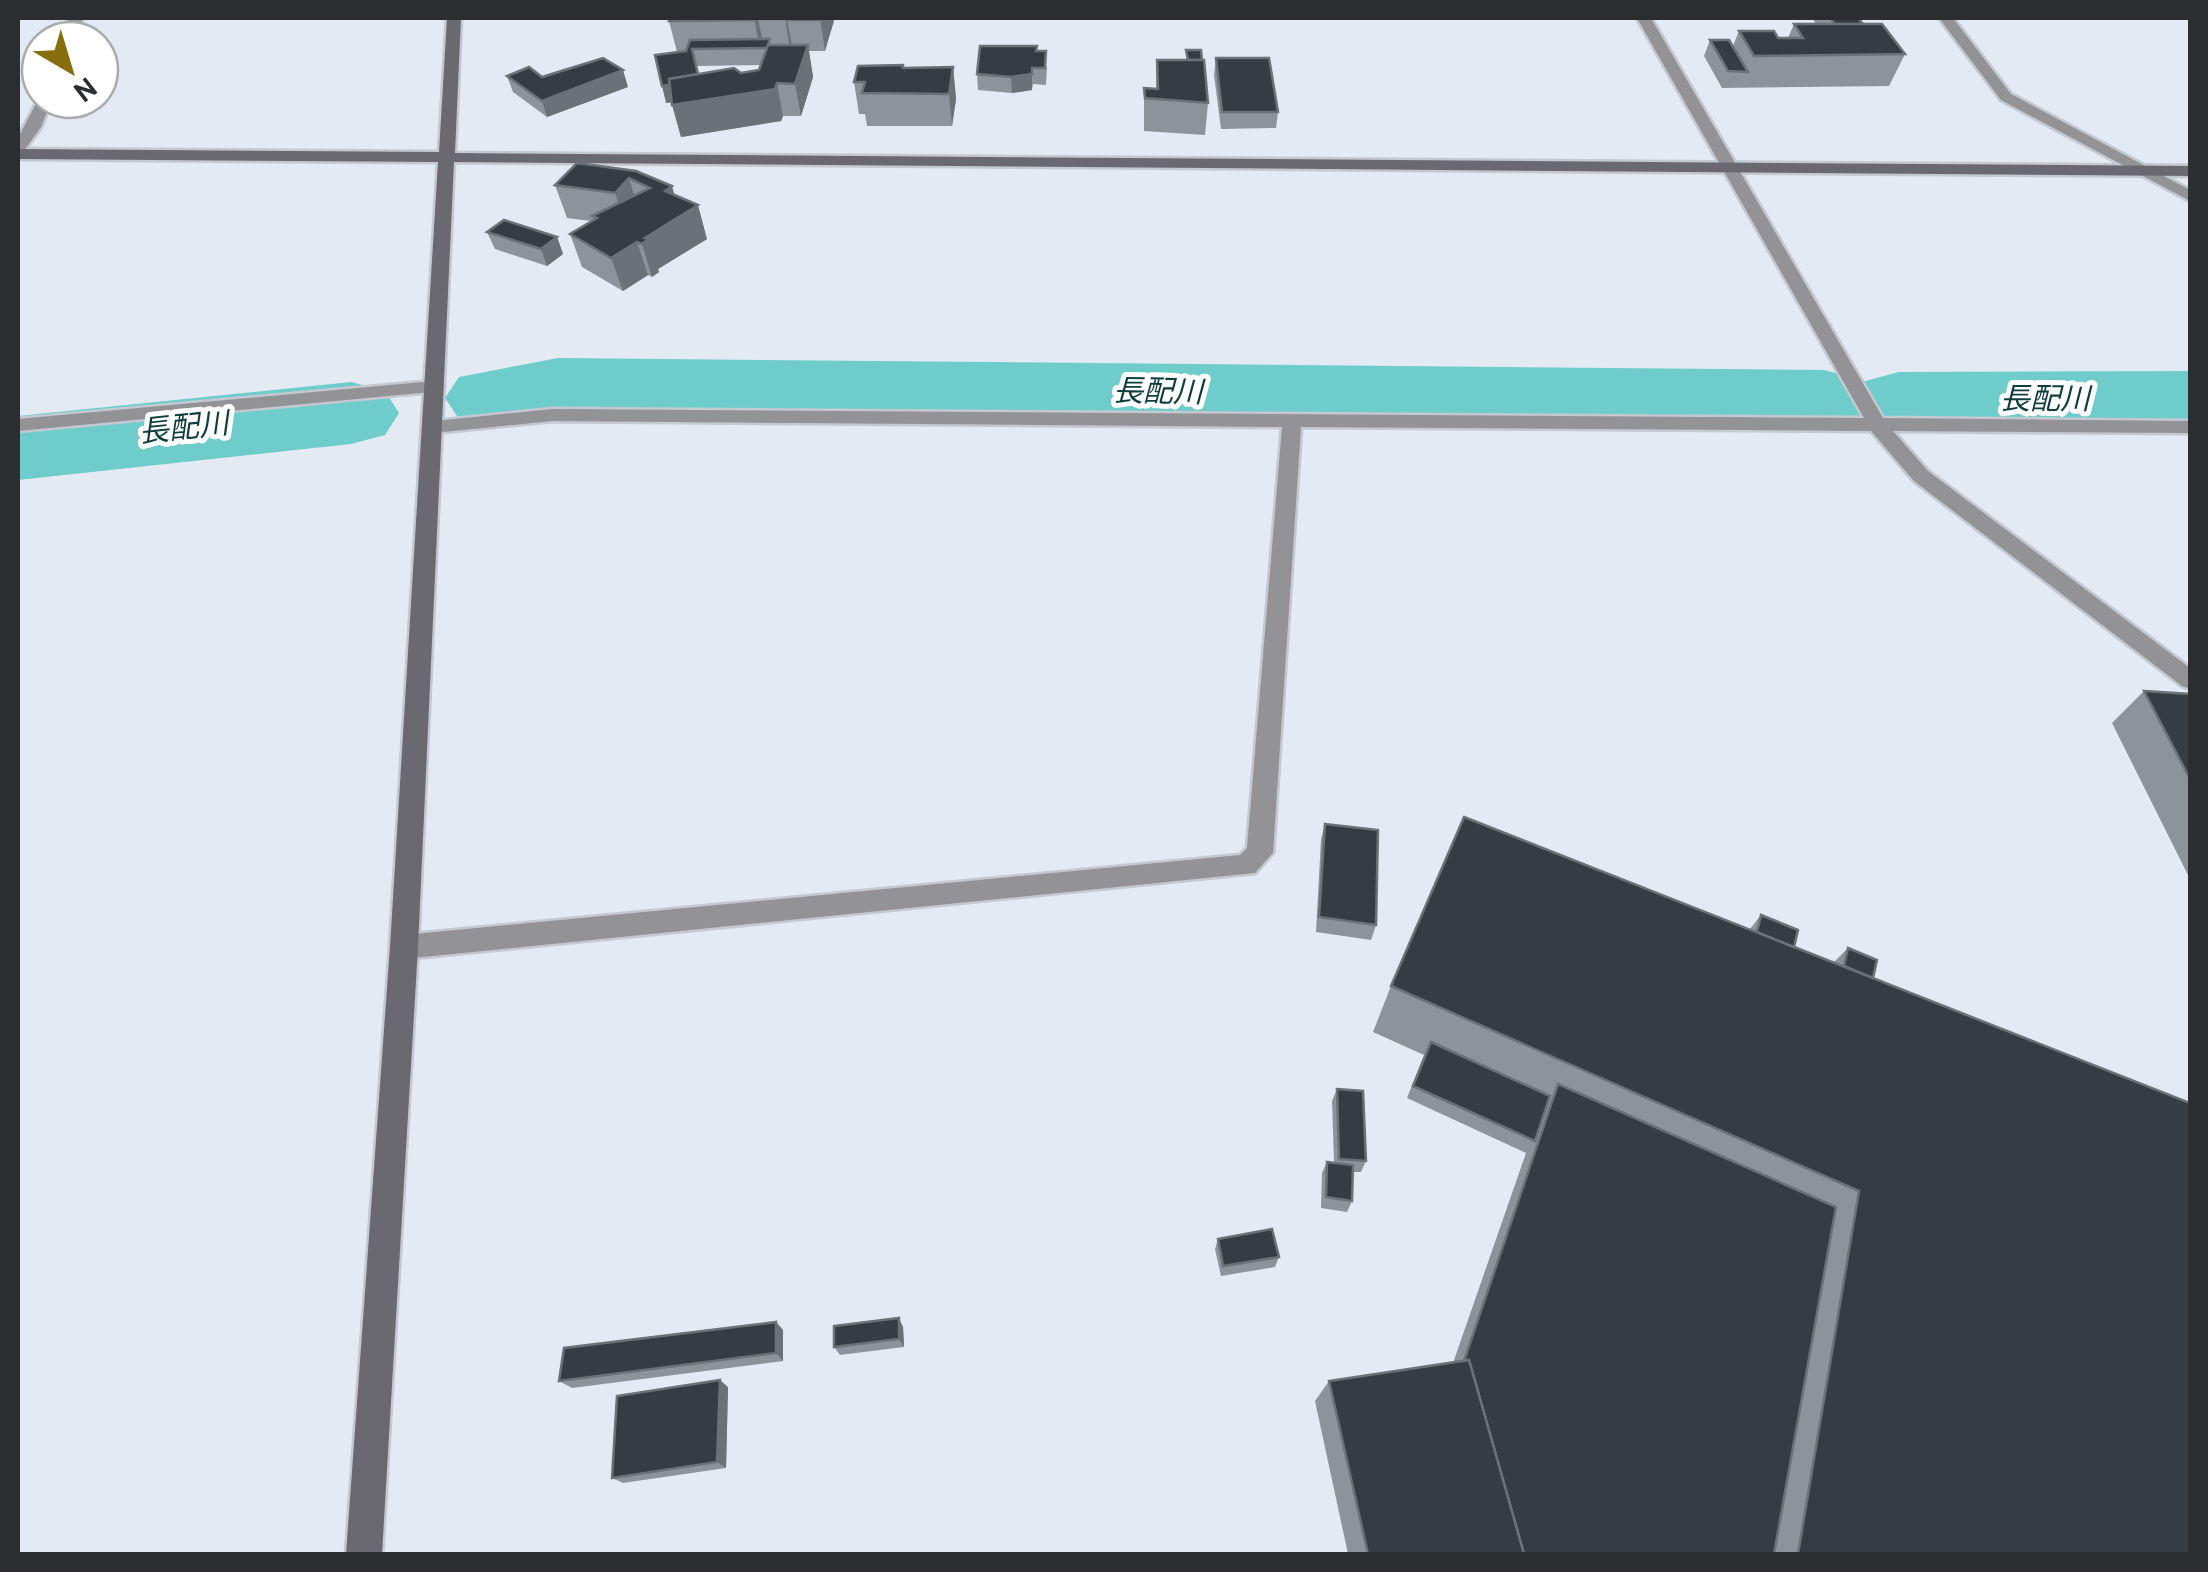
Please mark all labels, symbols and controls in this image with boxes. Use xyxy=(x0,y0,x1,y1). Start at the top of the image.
north arrow xyxy=(20,20,120,120)
text: N xyxy=(65,67,103,108)
water label: 長配川 xyxy=(1113,375,1206,413)
water label: 長配川 xyxy=(2000,383,2093,420)
water label: 長配川 xyxy=(137,407,234,453)

